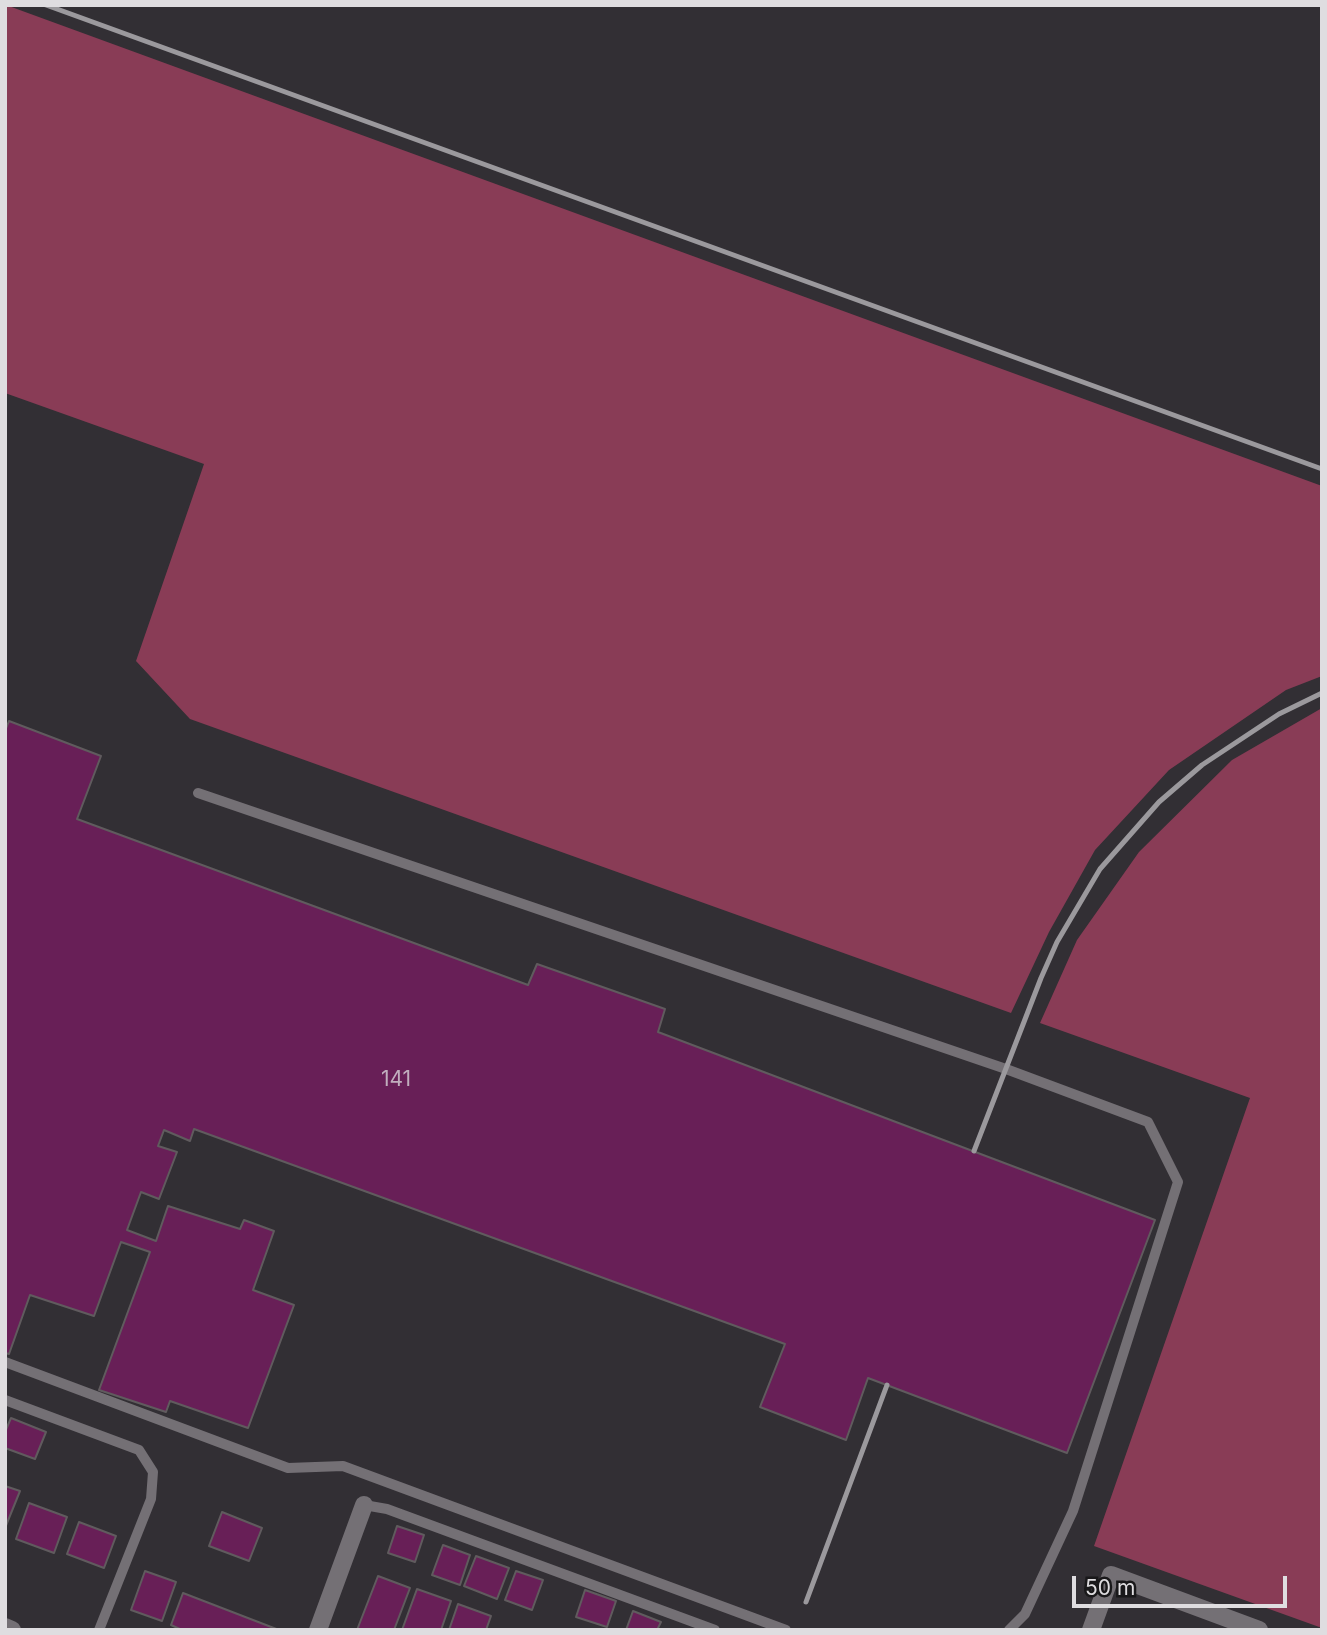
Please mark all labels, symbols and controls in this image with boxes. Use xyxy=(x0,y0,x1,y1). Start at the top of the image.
house number: 141 xyxy=(381,1067,411,1093)
scale bar xyxy=(1075,1562,1290,1606)
text: 50 m xyxy=(1085,1575,1135,1600)

